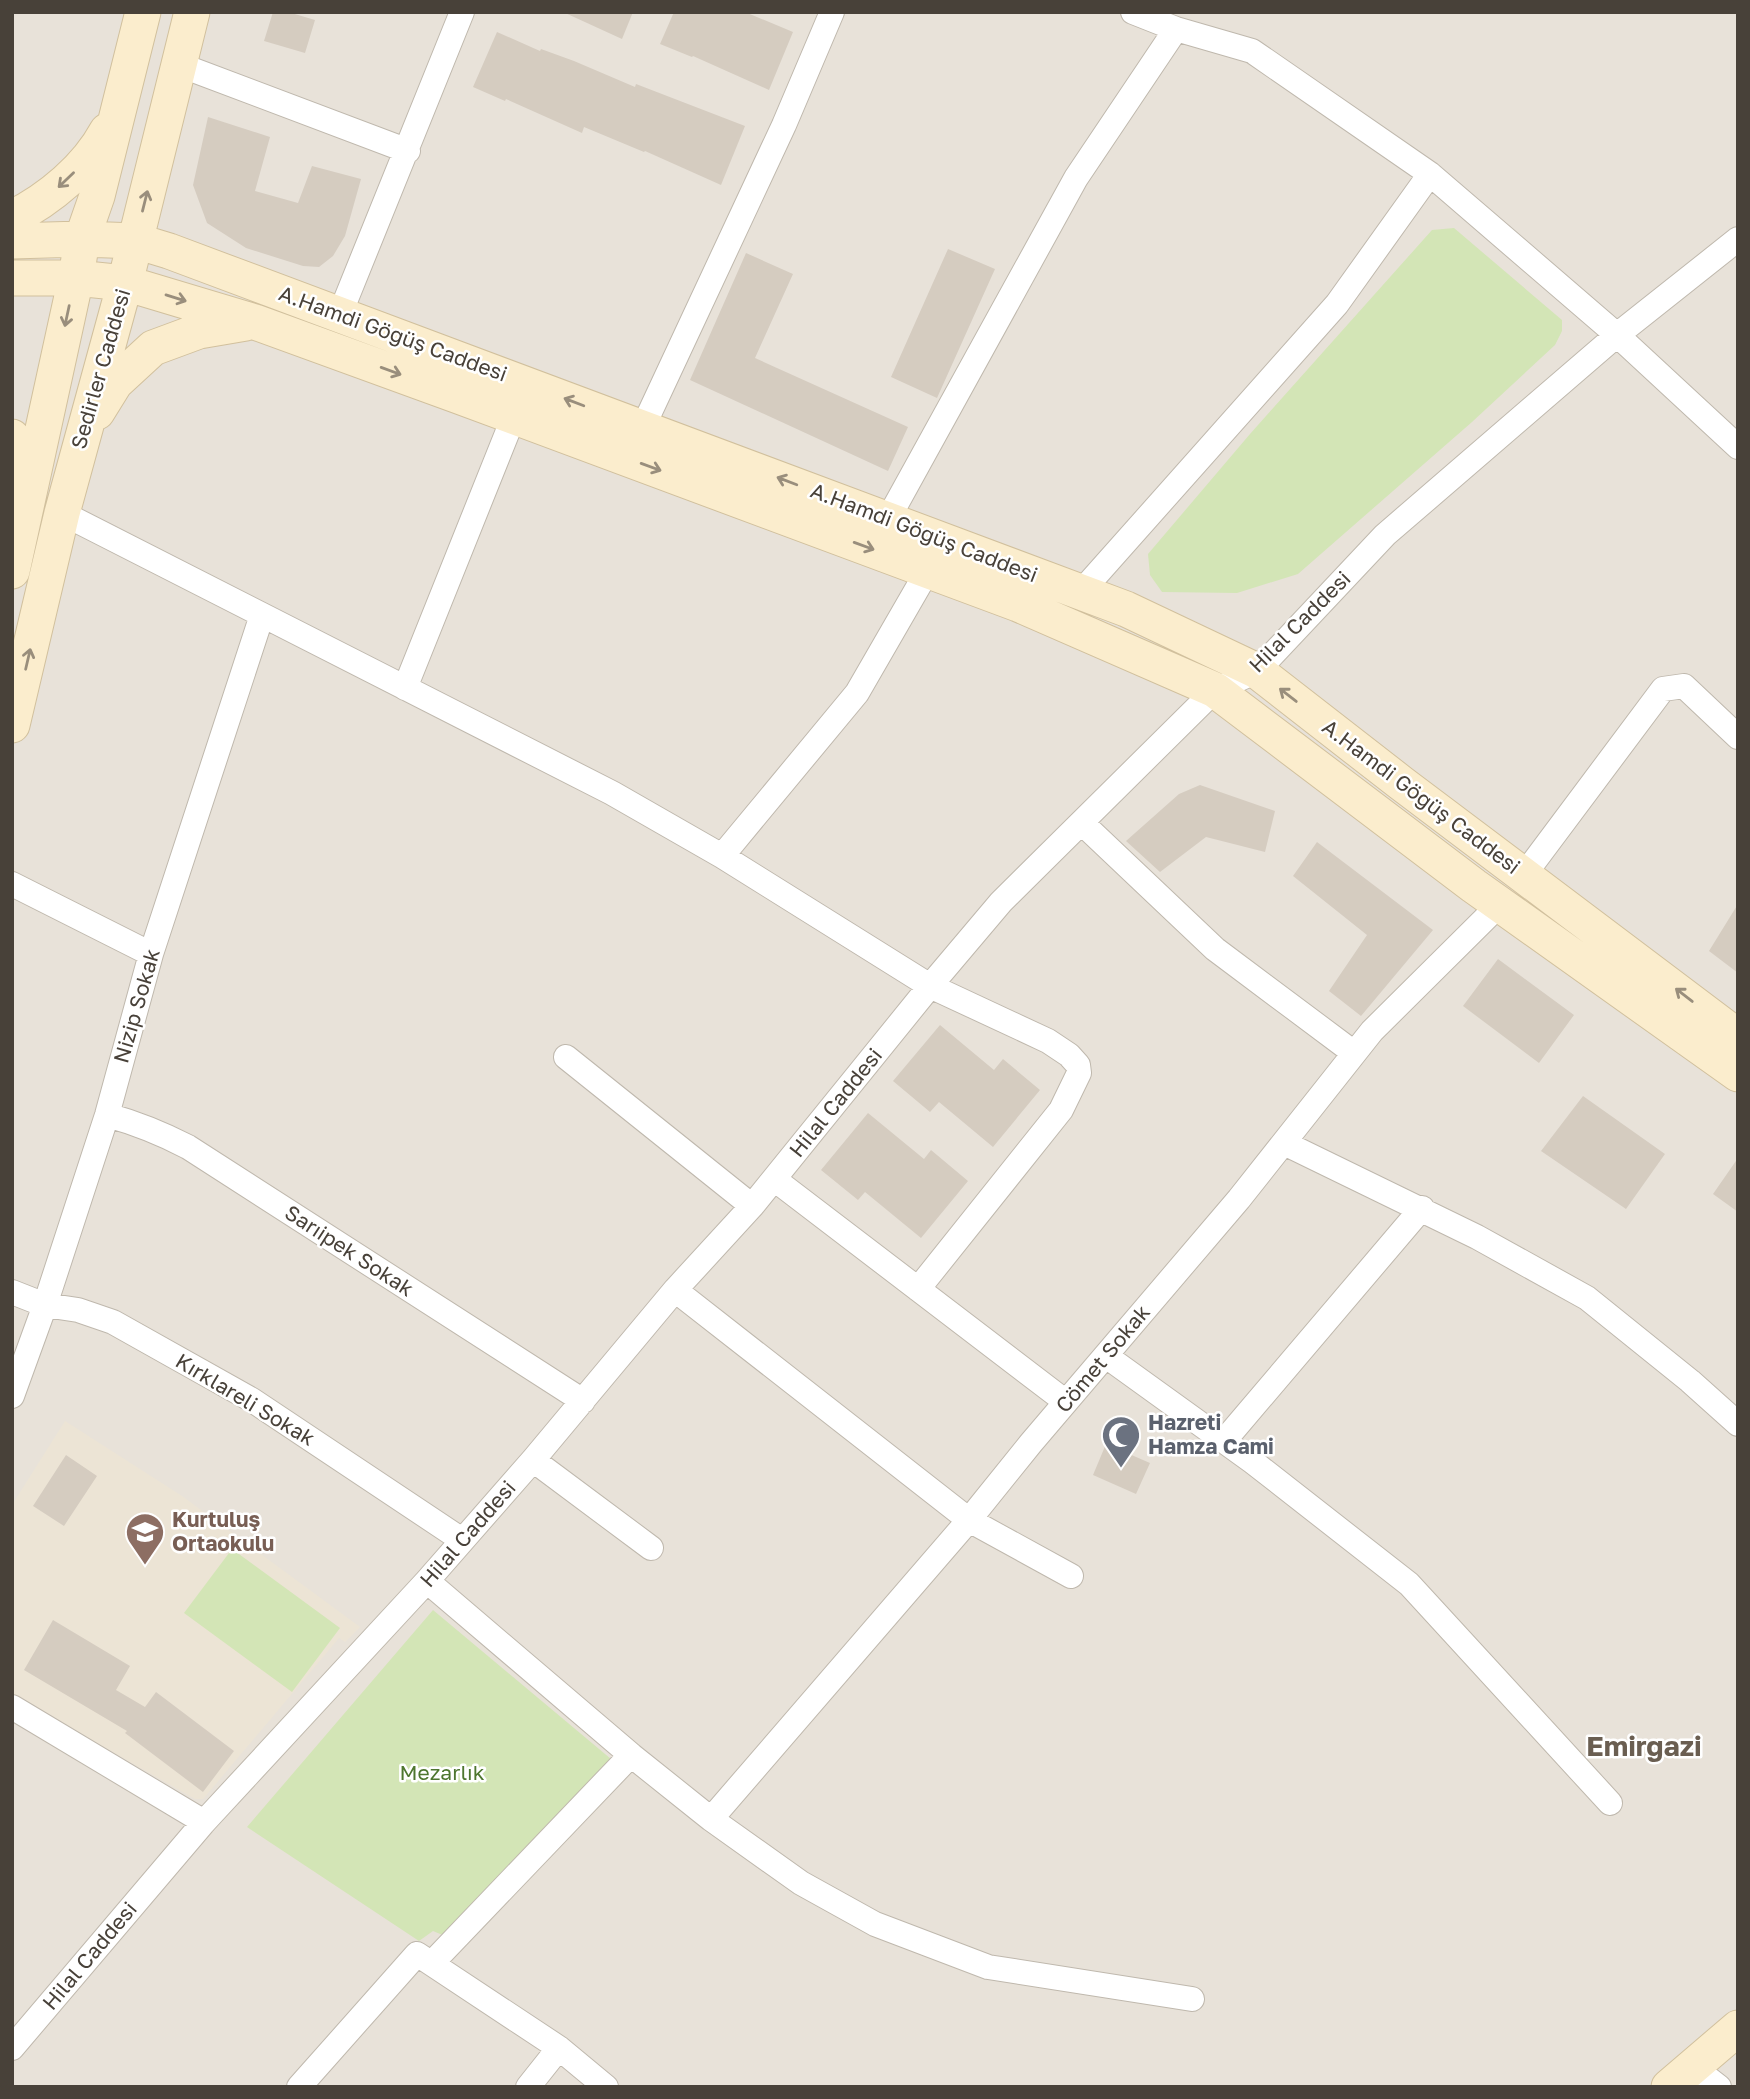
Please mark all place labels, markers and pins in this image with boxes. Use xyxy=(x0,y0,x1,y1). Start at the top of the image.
place label: Hazreti Hamza Cami xyxy=(1148,1409,1274,1459)
mosque icon: Hazreti Hamza Cami xyxy=(1100,1414,1142,1469)
place label: Kurtuluş Ortaokulu xyxy=(172,1506,274,1556)
school or university icon: Kurtuluş Ortaokulu xyxy=(124,1511,166,1566)

